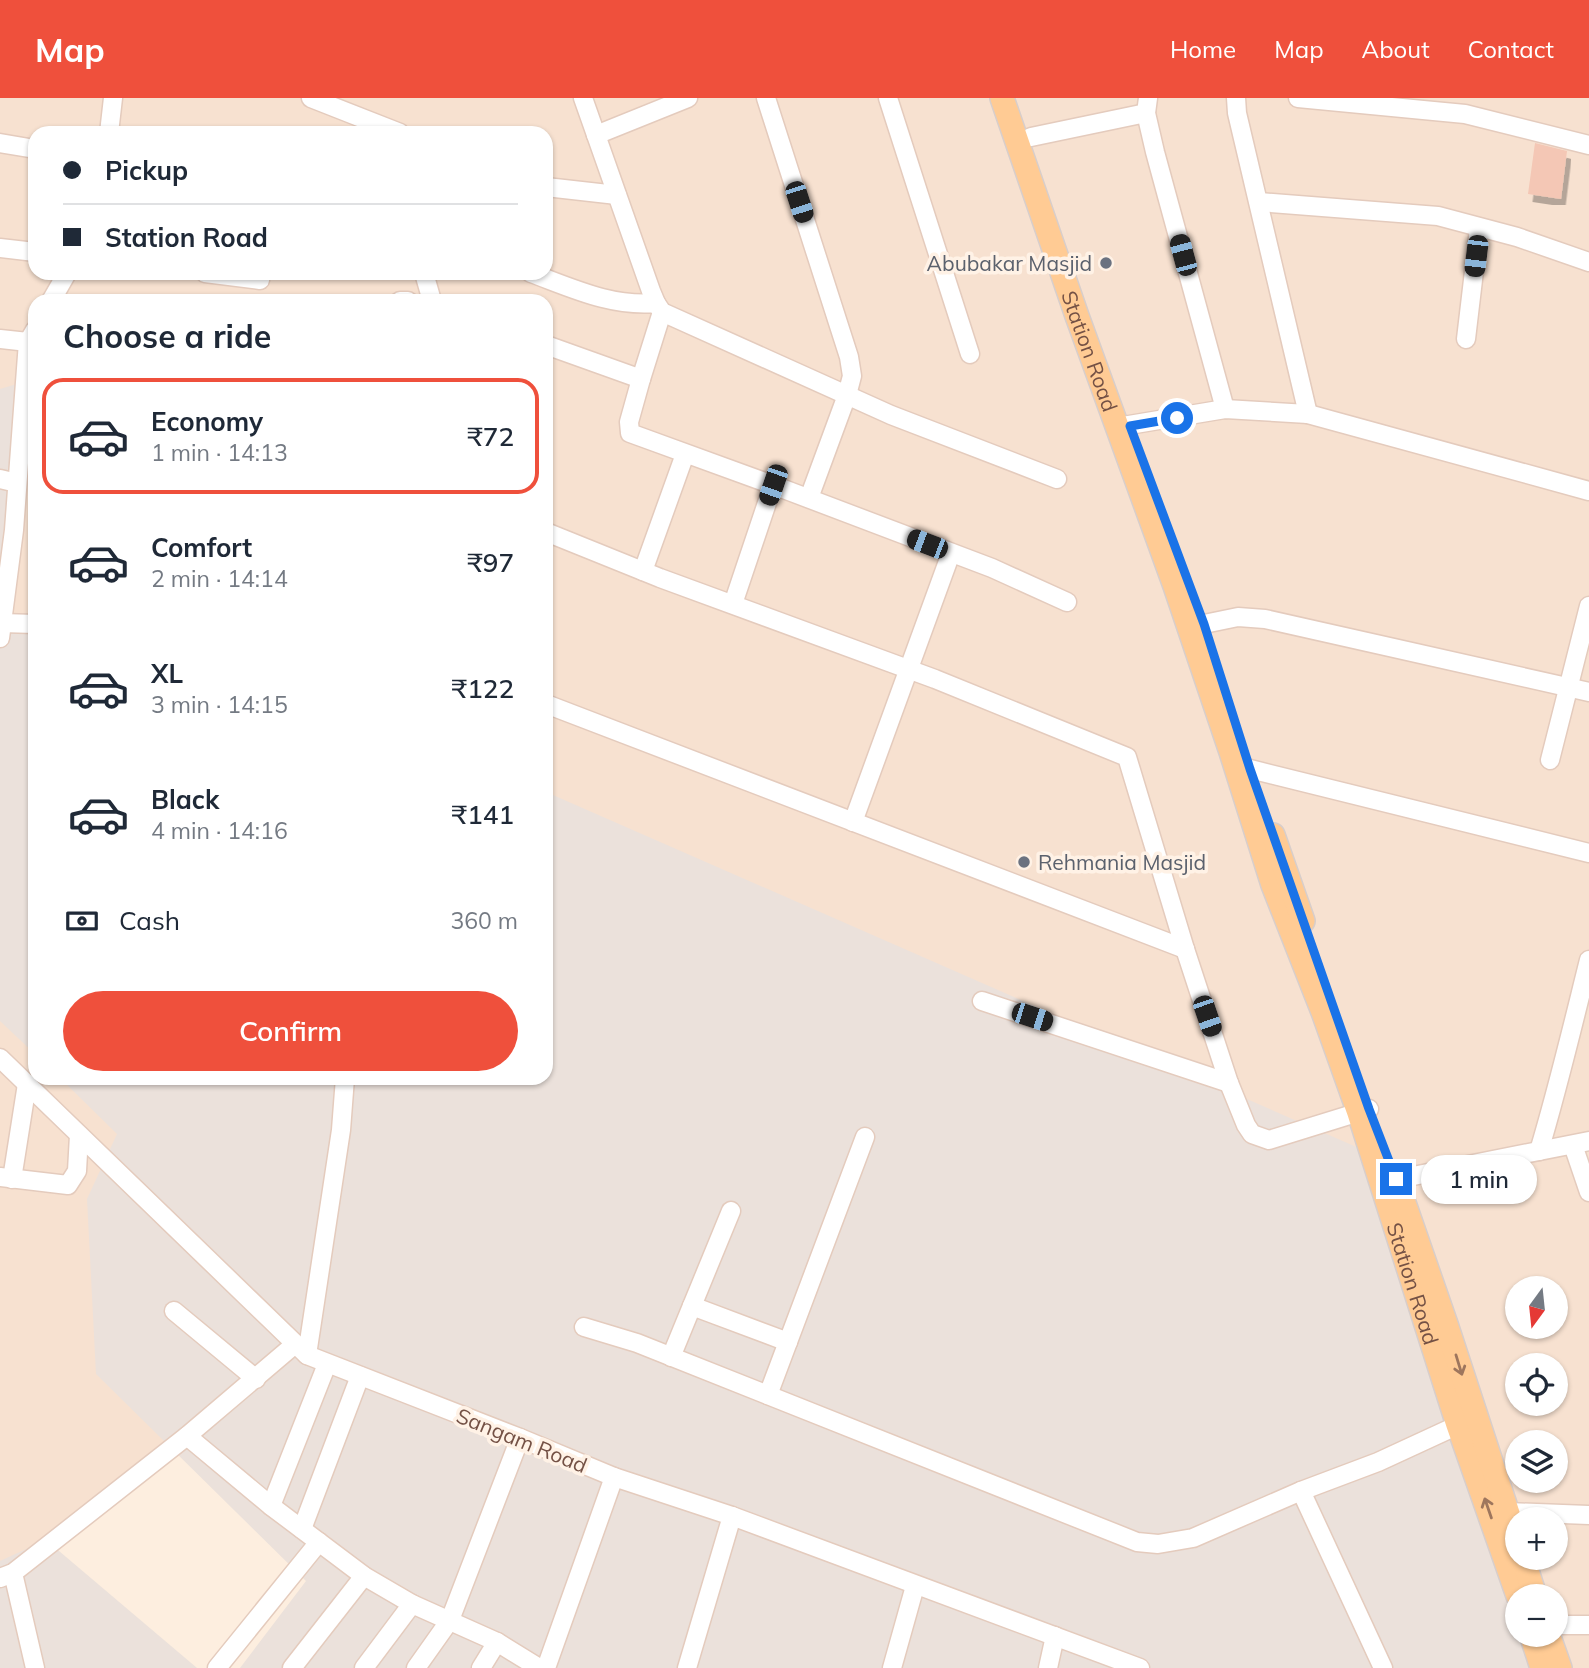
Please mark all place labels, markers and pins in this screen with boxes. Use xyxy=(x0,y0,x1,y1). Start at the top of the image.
place label: Abubakar Masjid xyxy=(927,250,1092,276)
marker: Abubakar Masjid xyxy=(1098,255,1114,271)
place label: Rehmania Masjid xyxy=(1038,849,1206,875)
marker: Rehmania Masjid xyxy=(1016,854,1032,870)

